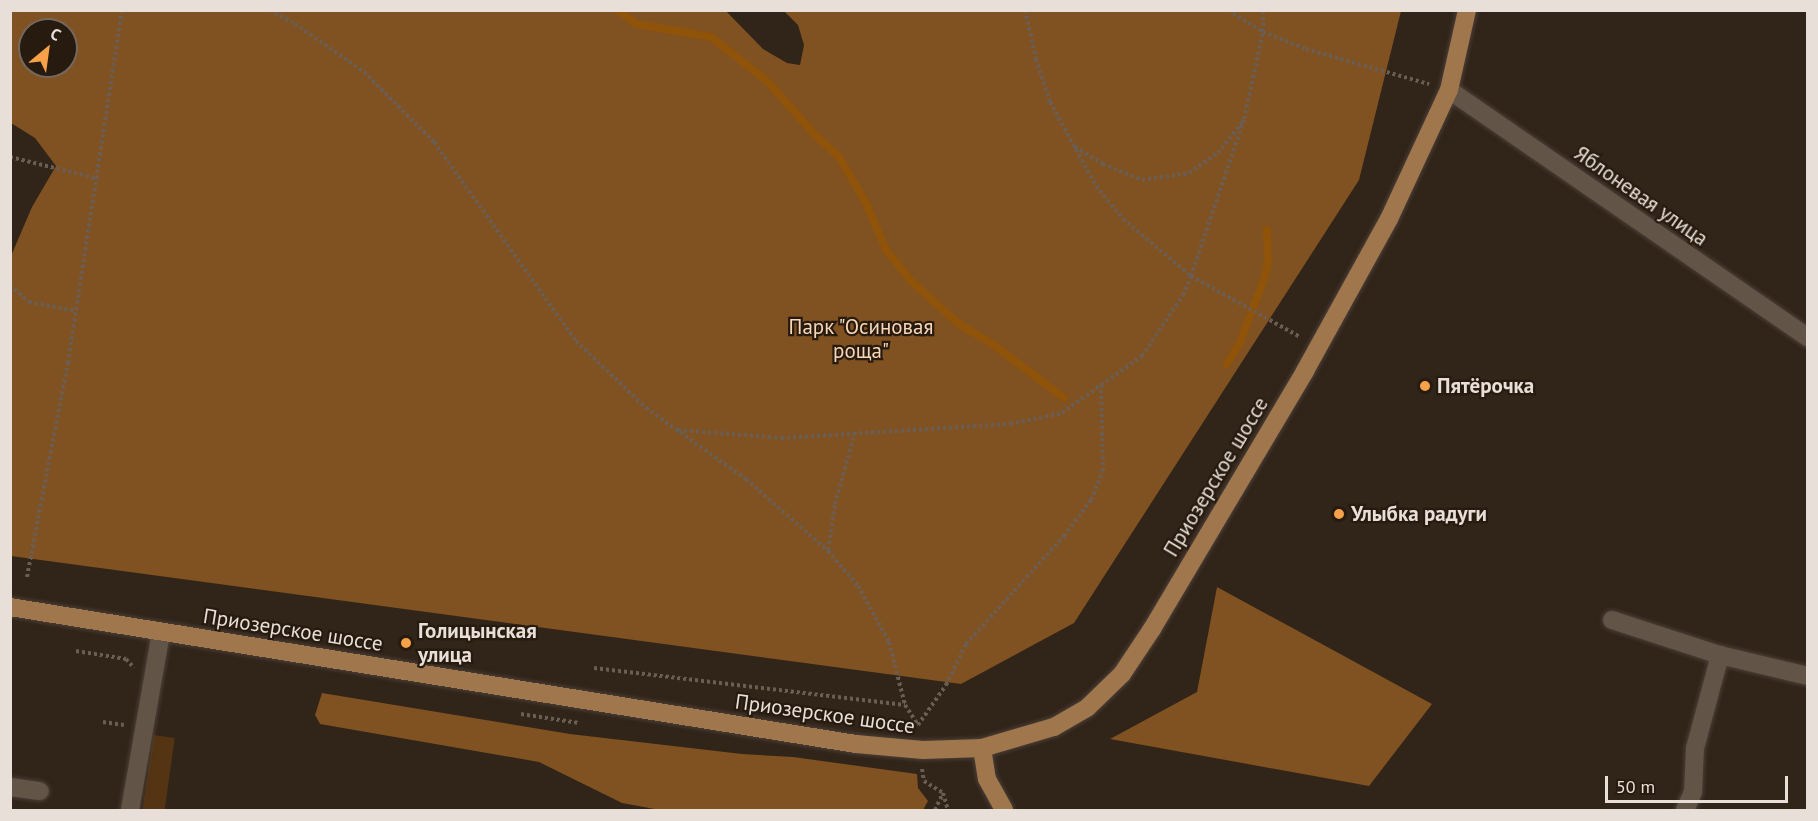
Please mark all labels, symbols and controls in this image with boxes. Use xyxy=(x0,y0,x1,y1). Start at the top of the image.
north arrow xyxy=(18,18,78,78)
text: С xyxy=(47,23,65,45)
street label: Яблоневая улица xyxy=(1570,141,1712,251)
park label: Парк "Осиновая роща" xyxy=(788,314,934,364)
place label: Пятёрочка xyxy=(1437,373,1534,399)
marker: Пятёрочка xyxy=(1418,379,1432,393)
street label: Приозерское шоссе xyxy=(1158,393,1274,561)
place label: Улыбка радуги xyxy=(1351,501,1487,527)
marker: Улыбка радуги xyxy=(1332,507,1346,521)
street label: Приозерское шоссе xyxy=(201,603,385,657)
place label: Голицынская улица xyxy=(418,618,537,668)
marker: Голицынская улица xyxy=(399,636,413,650)
street label: Приозерское шоссе xyxy=(733,689,917,739)
scale bar xyxy=(1608,764,1791,802)
text: 50 m xyxy=(1616,775,1655,798)

